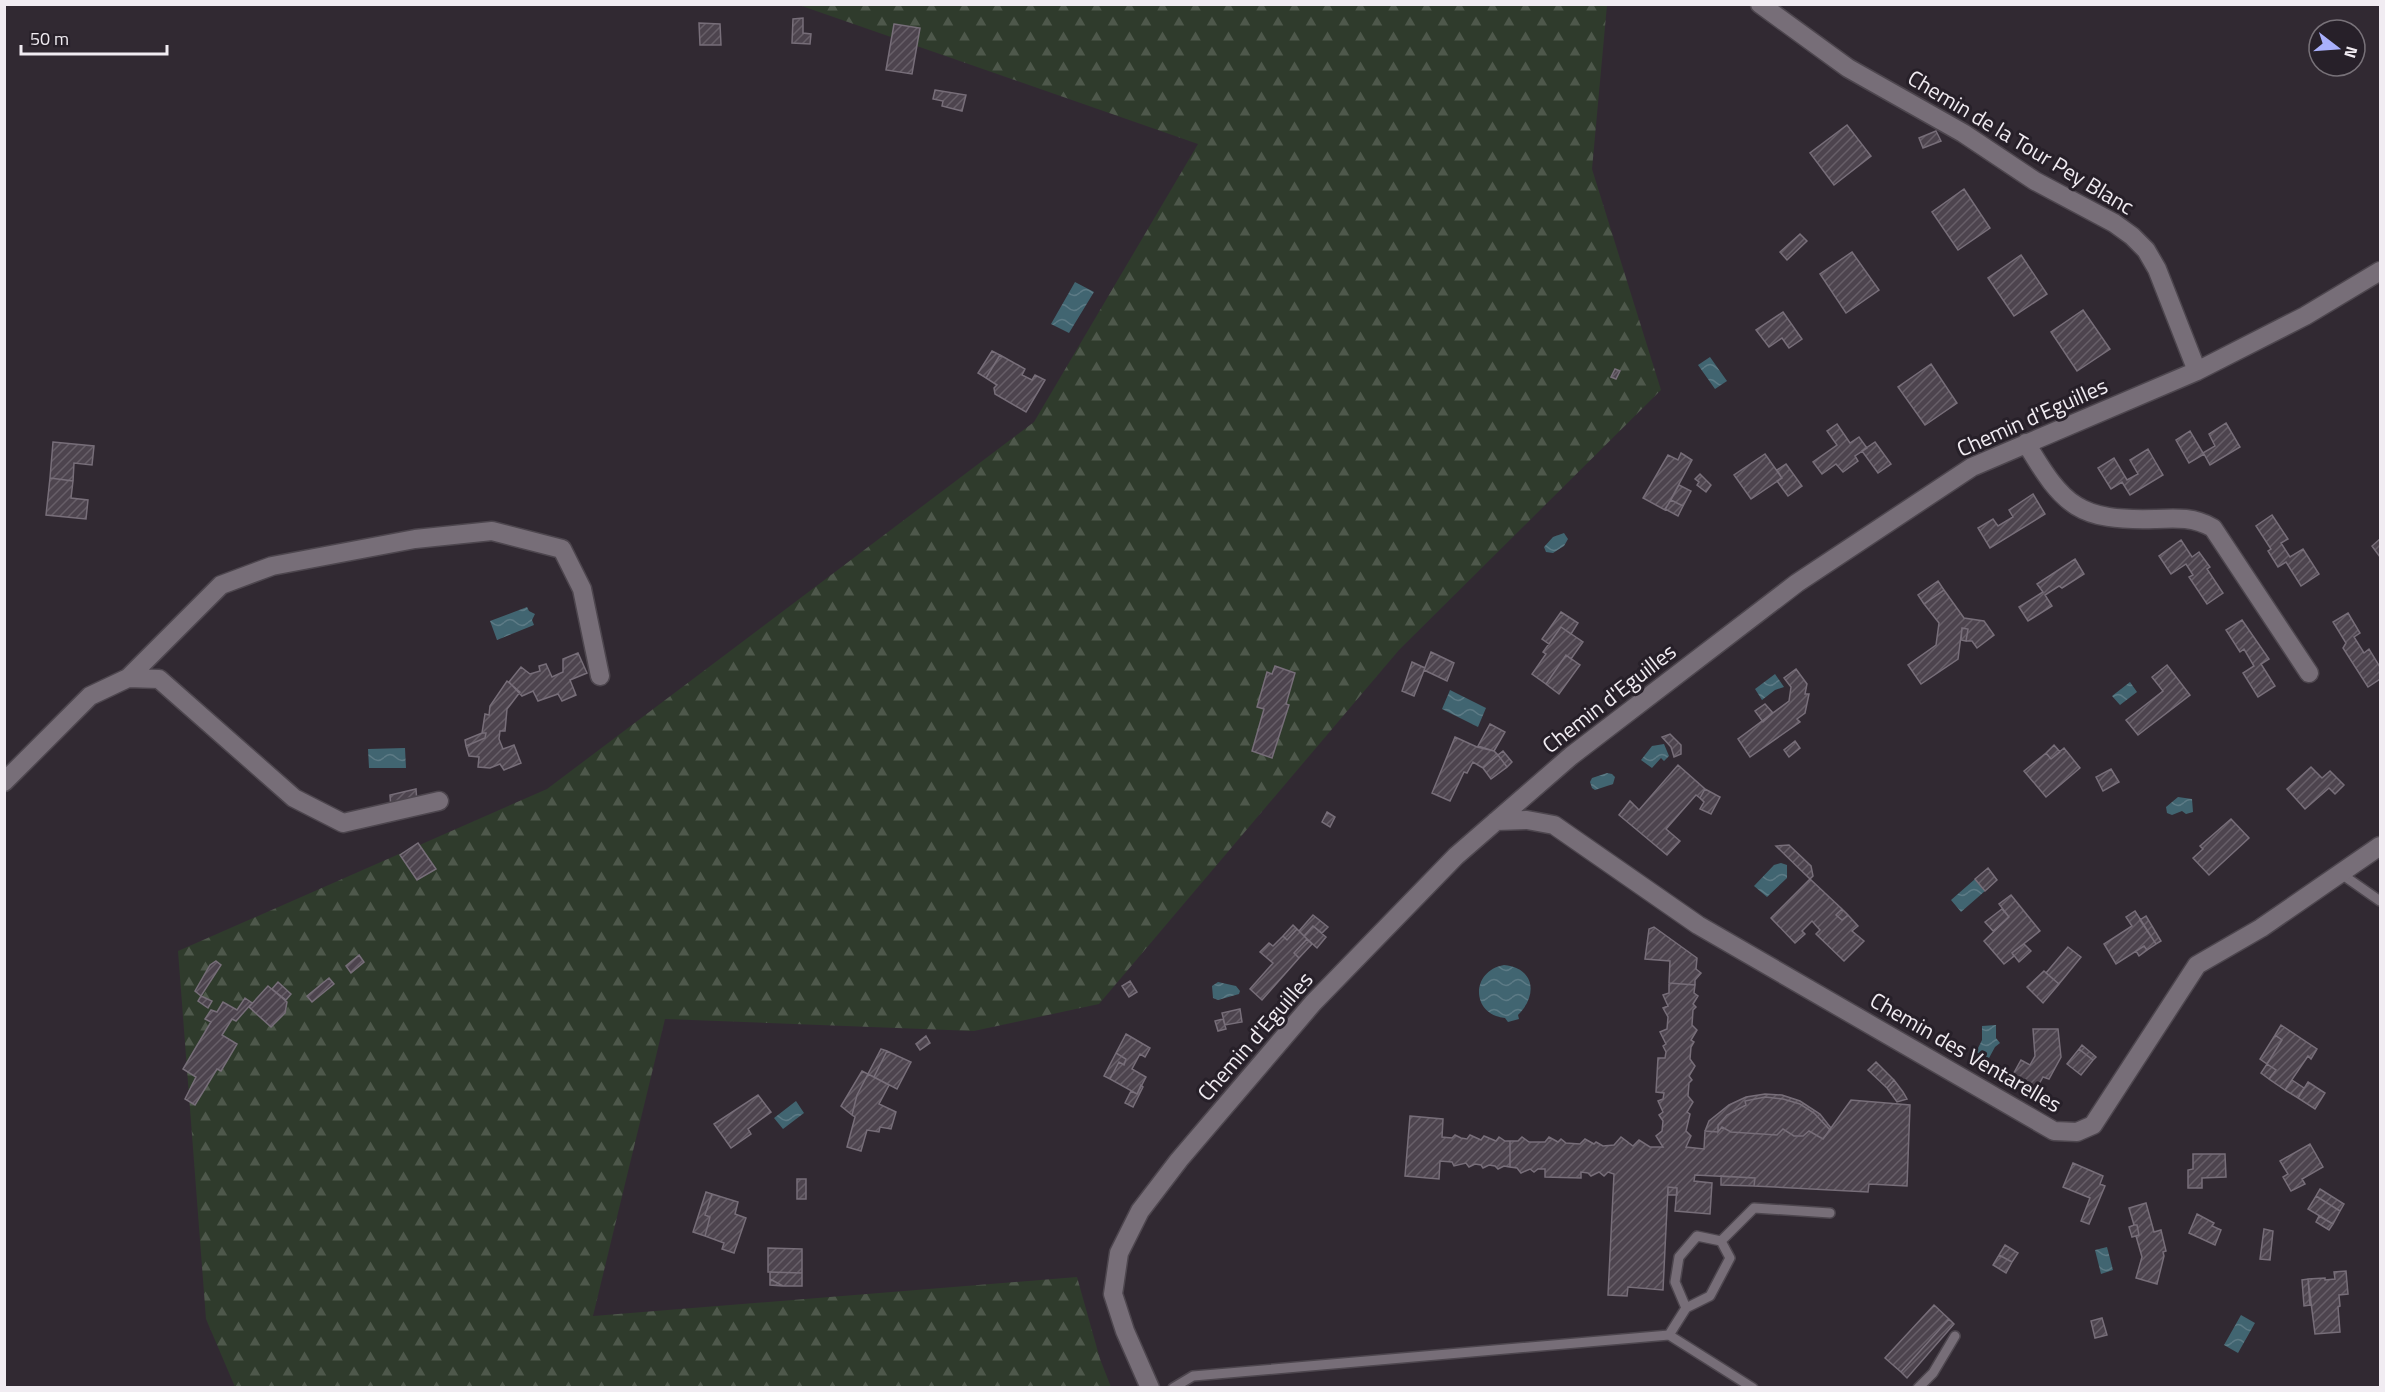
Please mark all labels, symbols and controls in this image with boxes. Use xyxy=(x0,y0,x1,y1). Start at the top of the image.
scale bar xyxy=(21,18,166,56)
north arrow xyxy=(2307,18,2367,78)
text: 50 m xyxy=(30,25,69,52)
text: N xyxy=(2338,44,2364,61)
street label: Chemin de la Tour Pey Blanc xyxy=(1901,61,2141,223)
street label: Chemin d'Eguilles xyxy=(1951,368,2113,466)
street label: Chemin d'Eguilles xyxy=(1535,635,1683,761)
street label: Chemin d'Eguilles xyxy=(1189,964,1321,1108)
street label: Chemin des Ventarelles xyxy=(1864,983,2068,1121)

